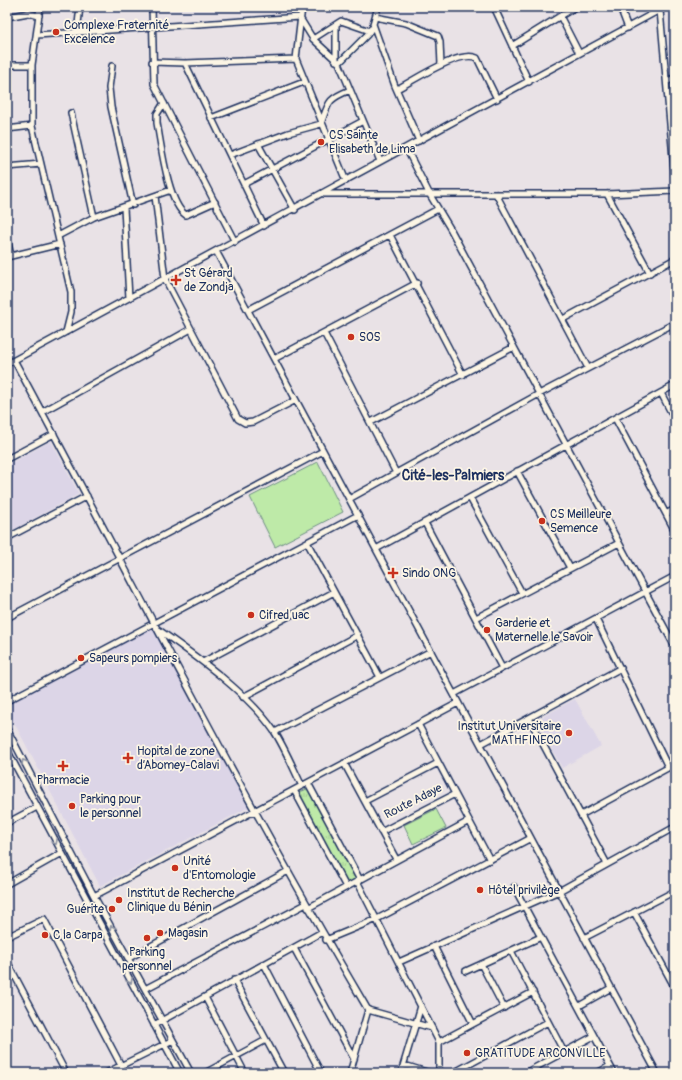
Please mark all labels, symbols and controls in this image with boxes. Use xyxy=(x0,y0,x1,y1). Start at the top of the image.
place label: Complexe Fraternité Excelence xyxy=(64,18,169,47)
marker: Complexe Fraternité Excelence xyxy=(51,27,61,37)
place label: CS Sainte Elisabeth de Lima xyxy=(329,128,416,157)
marker: CS Sainte Elisabeth de Lima xyxy=(316,137,326,147)
place label: St Gérard de Zondja xyxy=(184,266,234,295)
marker: St Gérard de Zondja xyxy=(171,275,181,285)
place label: SOS xyxy=(359,330,381,345)
marker: SOS xyxy=(346,332,356,342)
district label: Cité-les-Palmiers xyxy=(402,467,505,484)
place label: CS Meilleure Semence xyxy=(550,507,611,536)
marker: CS Meilleure Semence xyxy=(537,516,547,526)
place label: Sindo ONG xyxy=(402,566,456,581)
marker: Sindo ONG xyxy=(387,567,399,579)
place label: Cifred uac xyxy=(259,608,310,623)
marker: Cifred uac xyxy=(246,610,256,620)
place label: Garderie et Maternelle le Savoir xyxy=(495,616,594,645)
marker: Garderie et Maternelle le Savoir xyxy=(482,625,492,635)
place label: Sapeurs pompiers xyxy=(89,651,178,666)
marker: Sapeurs pompiers xyxy=(76,653,86,663)
place label: Institut Universitaire MATHFINECO xyxy=(458,719,561,748)
marker: Institut Universitaire MATHFINECO xyxy=(564,728,574,738)
place label: Hopital de zone d’Abomey-Calavi xyxy=(137,744,219,773)
marker: Hopital de zone d’Abomey-Calavi xyxy=(122,752,134,764)
one-way arrow xyxy=(21,759,29,766)
marker: Pharmacie xyxy=(58,761,68,771)
place label: Pharmacie xyxy=(37,773,89,788)
street label: Route Adaye xyxy=(382,780,445,822)
place label: Parking pour le personnel xyxy=(80,792,142,821)
marker: Parking pour le personnel xyxy=(67,801,77,811)
one-way arrow xyxy=(51,838,58,845)
place label: Unité d'Entomologie xyxy=(183,854,256,883)
marker: Unité d'Entomologie xyxy=(170,863,180,873)
place label: Hôtel privilège xyxy=(488,883,560,898)
marker: Hôtel privilège xyxy=(475,885,485,895)
place label: Institut de Recherche Clinique du Bénin xyxy=(127,886,235,915)
marker: Institut de Recherche Clinique du Bénin xyxy=(114,895,124,905)
place label: Guérite xyxy=(66,902,104,917)
marker: Guérite xyxy=(107,904,117,914)
one-way arrow xyxy=(110,925,117,932)
place label: Magasin xyxy=(168,926,208,941)
place label: C la Carpa xyxy=(53,928,103,943)
marker: Magasin xyxy=(155,928,165,938)
marker: C la Carpa xyxy=(40,930,50,940)
marker: Parking personnel xyxy=(142,933,152,943)
place label: Parking personnel xyxy=(122,945,172,974)
one-way arrow xyxy=(125,977,133,984)
place label: GRATITUDE ARCONVILLE xyxy=(475,1046,606,1061)
marker: GRATITUDE ARCONVILLE xyxy=(462,1048,472,1058)

